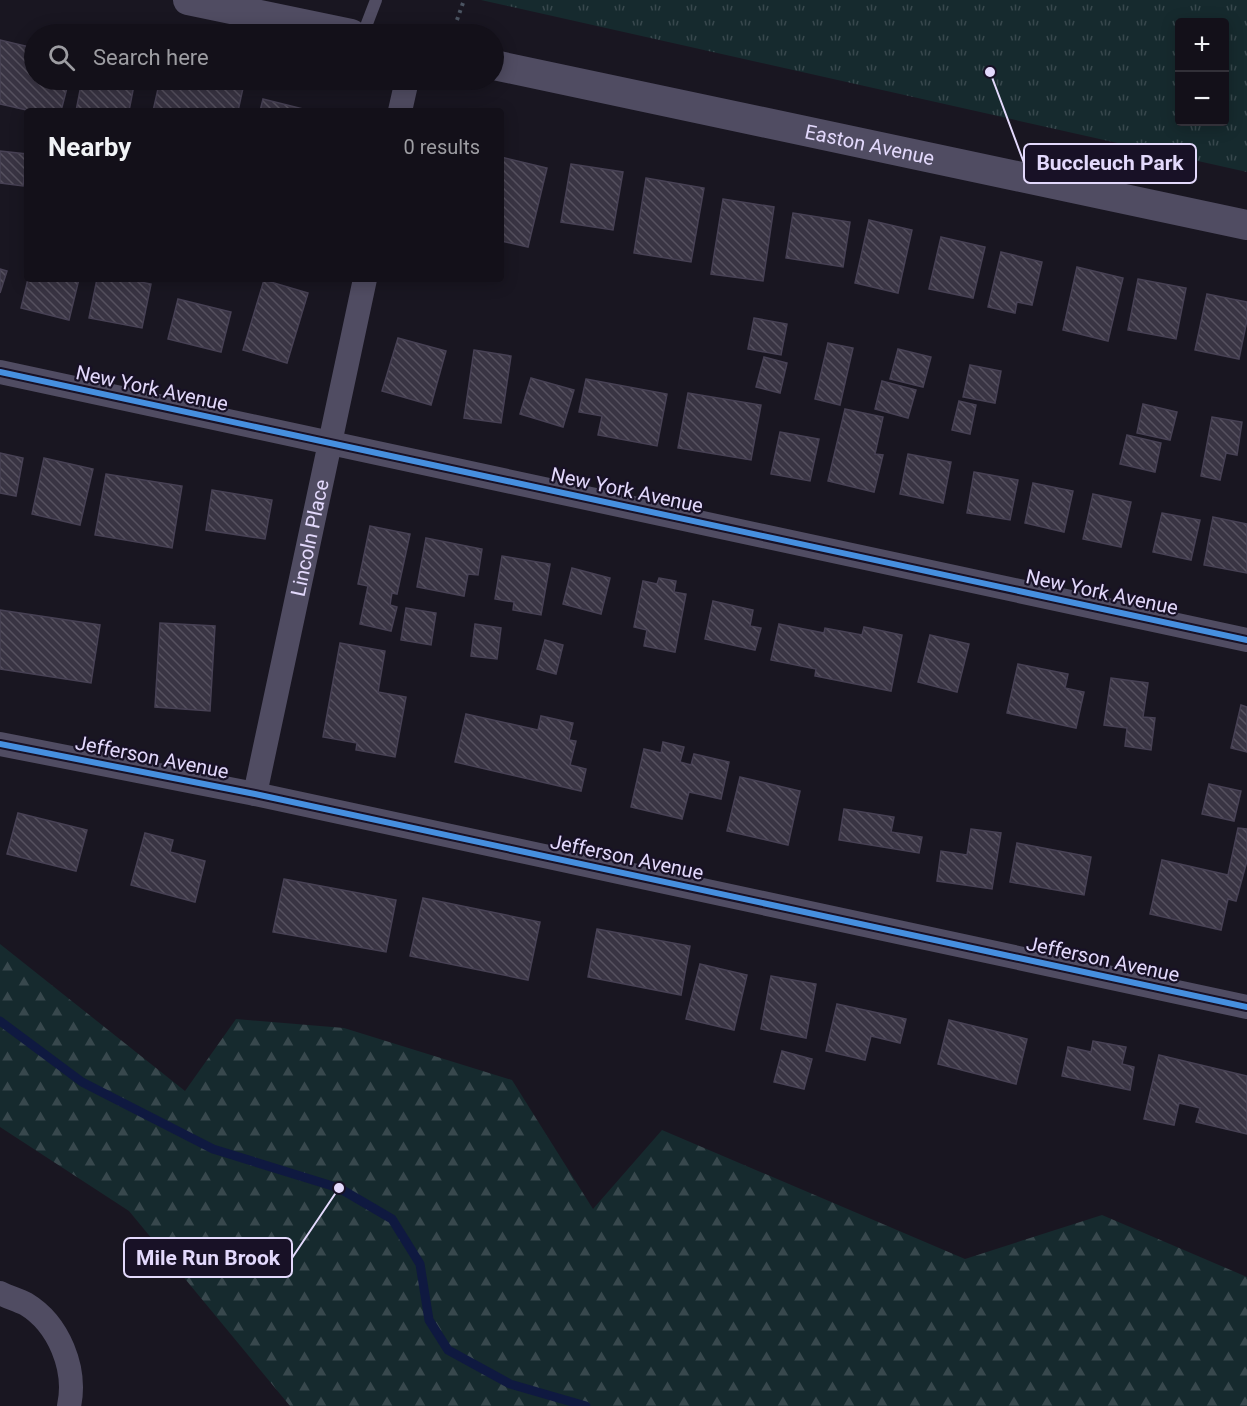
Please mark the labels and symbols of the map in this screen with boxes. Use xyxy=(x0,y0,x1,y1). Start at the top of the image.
street label: Easton Avenue xyxy=(803,119,937,170)
callout: Buccleuch Park xyxy=(1024,144,1196,183)
text: Buccleuch Park xyxy=(1036,151,1184,175)
street label: New York Avenue xyxy=(74,360,230,416)
street label: New York Avenue xyxy=(549,462,705,518)
street label: Lincoln Place xyxy=(286,477,334,598)
street label: New York Avenue xyxy=(1024,564,1180,620)
street label: Jefferson Avenue xyxy=(73,730,231,784)
street label: Jefferson Avenue xyxy=(548,829,706,885)
street label: Jefferson Avenue xyxy=(1024,931,1182,987)
callout: Mile Run Brook xyxy=(124,1238,292,1277)
text: Mile Run Brook xyxy=(136,1246,281,1270)

